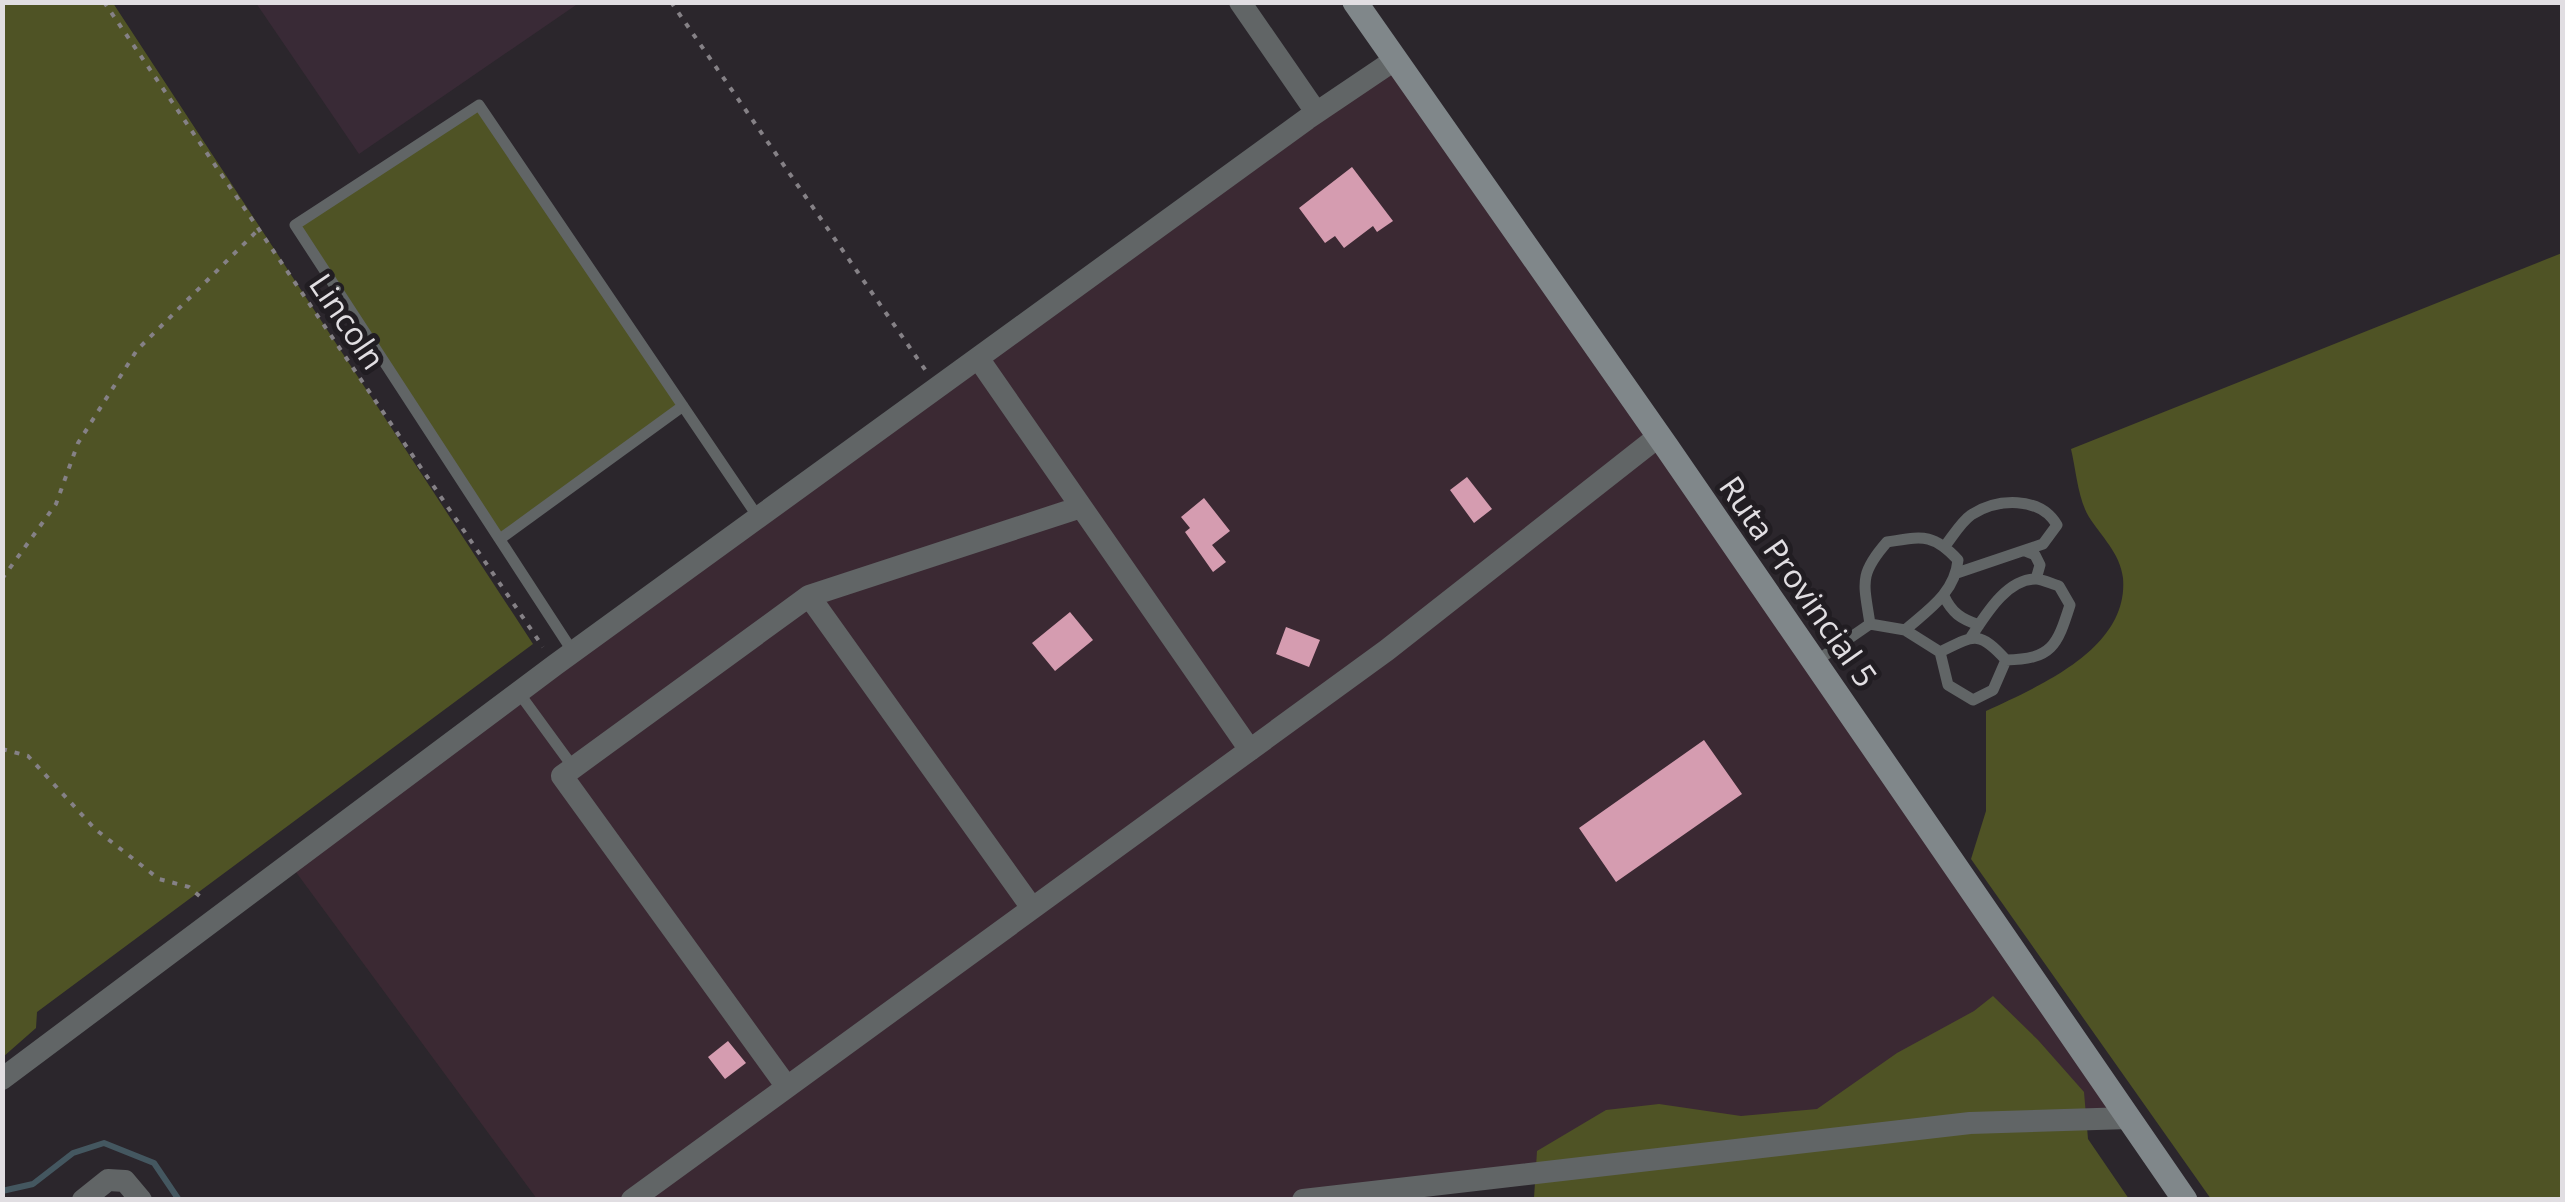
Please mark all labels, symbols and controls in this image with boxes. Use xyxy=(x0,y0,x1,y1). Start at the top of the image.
street label: Lincoln xyxy=(300,265,396,377)
street label: Ruta Provincial 5 xyxy=(1710,467,1888,695)

